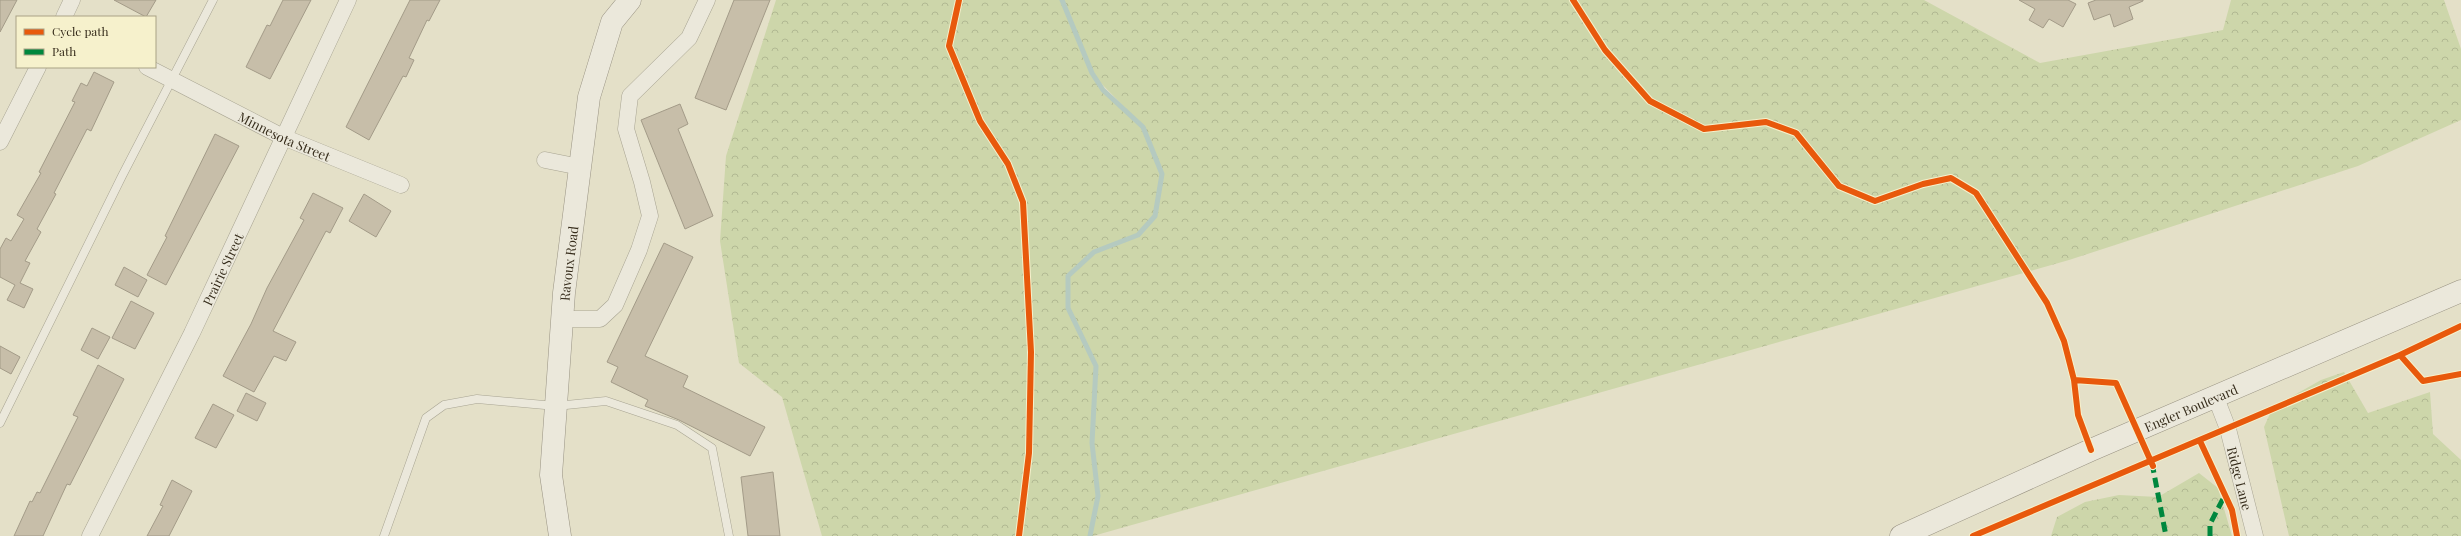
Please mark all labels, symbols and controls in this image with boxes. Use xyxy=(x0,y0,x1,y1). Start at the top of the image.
legend xyxy=(16,16,156,68)
text: Cycle path xyxy=(52,23,109,39)
text: Path xyxy=(52,43,76,59)
street label: Minnesota Street xyxy=(236,107,334,164)
street label: Ravoux Road xyxy=(555,225,581,301)
street label: Prairie Street xyxy=(198,230,246,308)
street label: Engler Boulevard xyxy=(2141,379,2240,435)
street label: Ridge Lane xyxy=(2224,445,2257,512)

